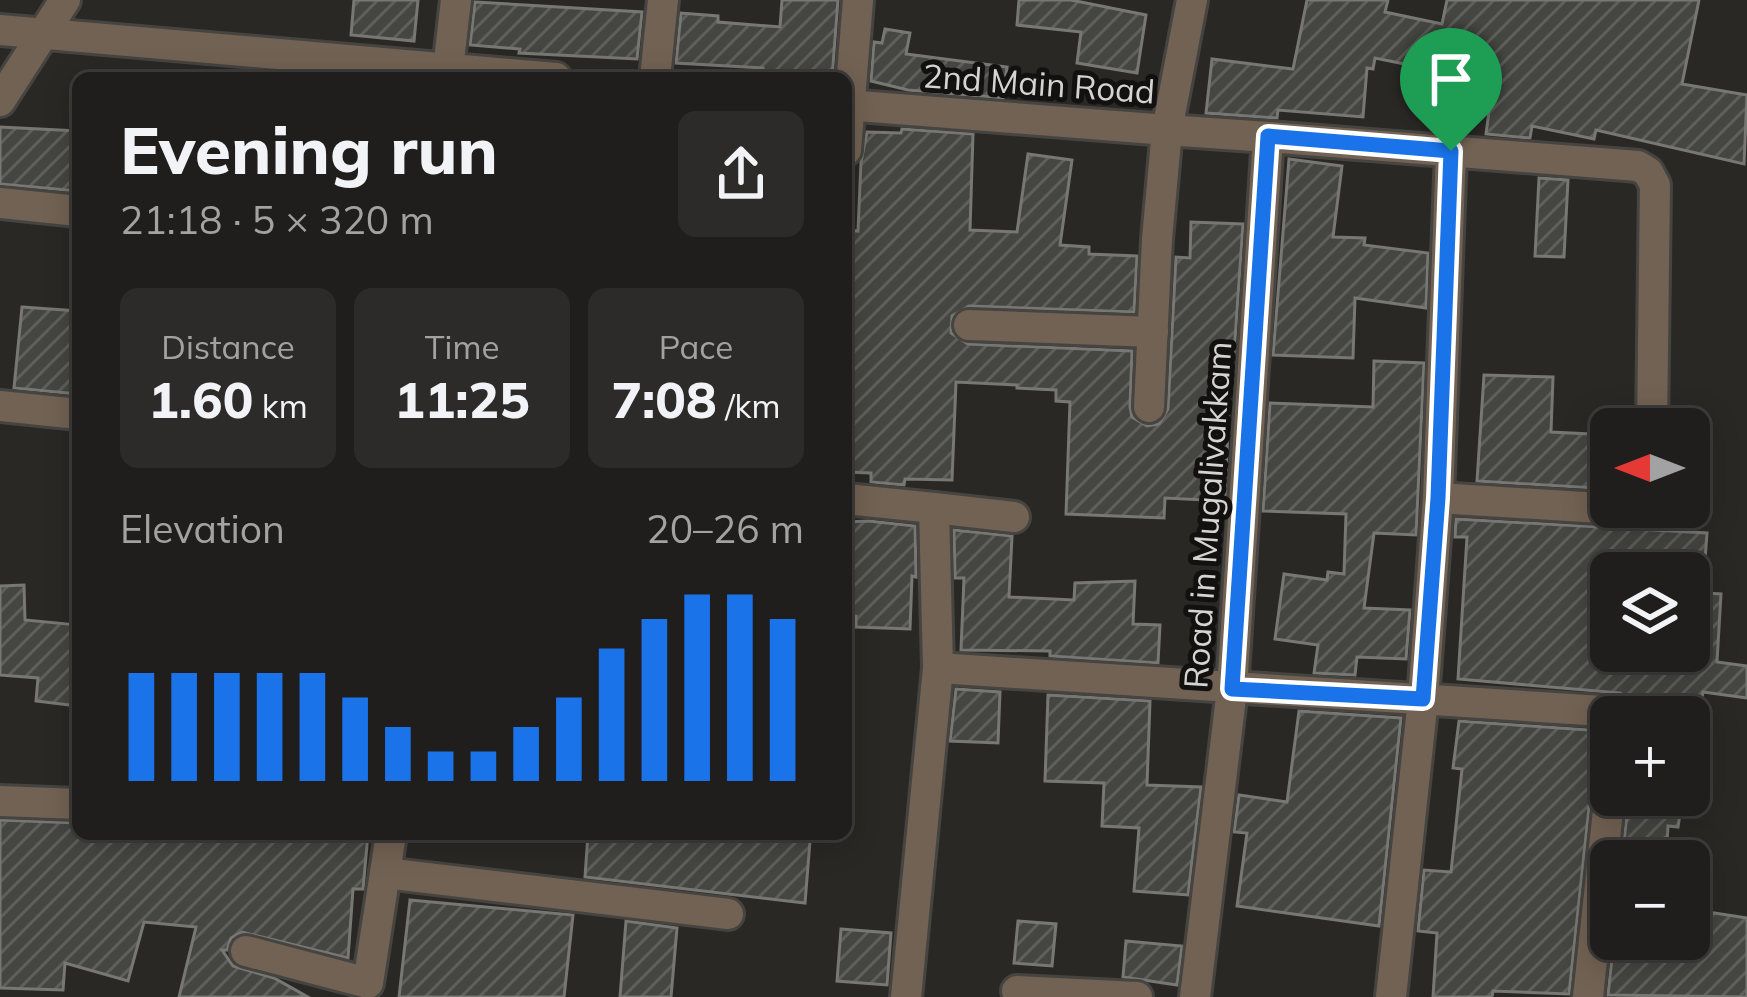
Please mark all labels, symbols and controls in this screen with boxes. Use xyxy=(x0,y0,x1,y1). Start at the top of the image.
pin xyxy=(1400,28,1502,151)
icon: arrive xyxy=(1418,46,1484,112)
street label: 2nd Main Road xyxy=(922,54,1156,112)
text: Evening run xyxy=(120,108,498,191)
button: share xyxy=(678,111,804,237)
text: 21:18 · 5 × 320 m xyxy=(120,195,434,244)
text: Distance xyxy=(161,326,295,367)
text: Time xyxy=(425,326,499,367)
text: Pace xyxy=(659,326,733,367)
street label: Road in Mugalivakkam xyxy=(1174,340,1240,690)
text: 1.60 xyxy=(148,367,253,431)
text: 11:25 xyxy=(394,367,530,431)
text: 7:08 xyxy=(612,367,717,431)
text: km xyxy=(253,385,308,426)
text: /km xyxy=(717,385,780,426)
north arrow xyxy=(1590,408,1710,528)
map controls xyxy=(1590,408,1710,960)
text: Elevation xyxy=(120,504,285,553)
text: 20–26 m xyxy=(646,504,804,553)
button: layers xyxy=(1590,552,1710,672)
button: + xyxy=(1590,696,1710,816)
button: − xyxy=(1590,840,1710,960)

